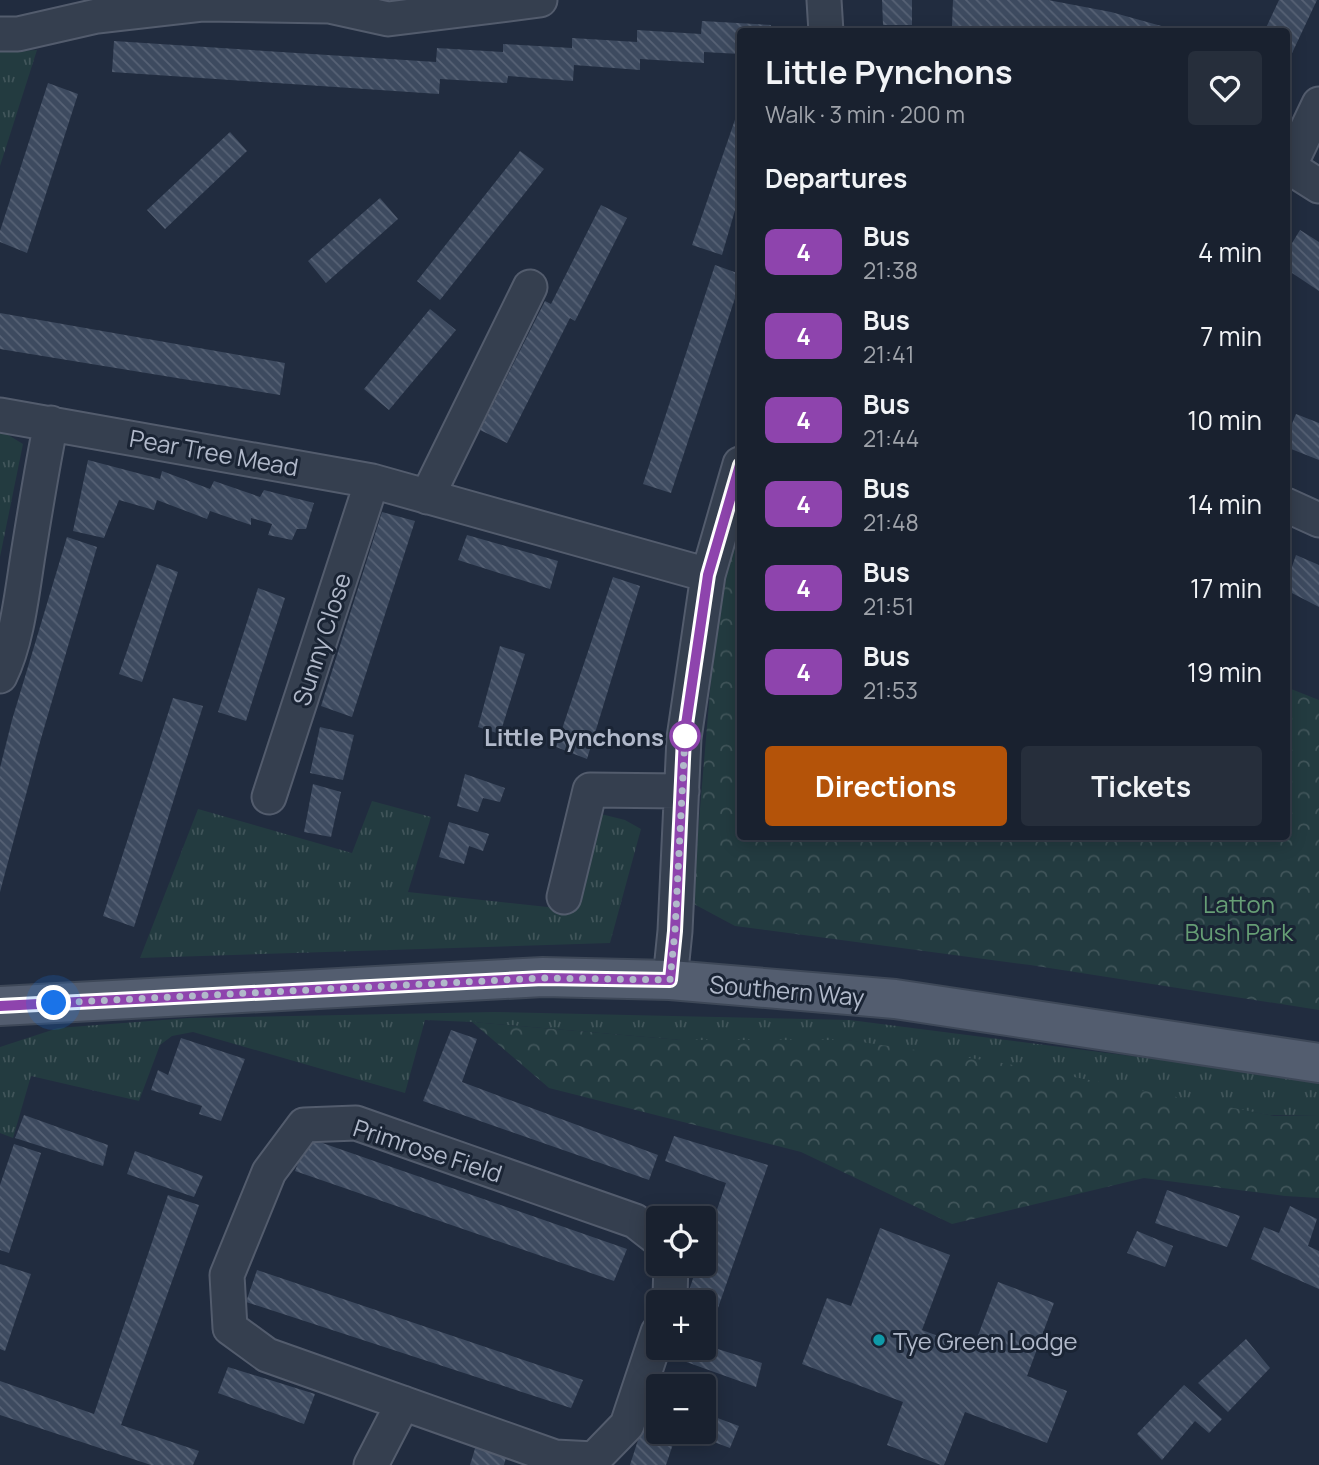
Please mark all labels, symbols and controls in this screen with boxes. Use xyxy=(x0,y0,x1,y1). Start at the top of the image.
text: Little Pynchons xyxy=(765,49,1013,94)
button: heart xyxy=(1188,51,1262,125)
text: Walk · 3 min · 200 m xyxy=(765,98,965,130)
text: Departures xyxy=(765,160,907,196)
text: Bus xyxy=(863,218,910,254)
text: 4 min xyxy=(1198,234,1262,270)
text: 4 xyxy=(796,235,811,268)
text: 21:38 xyxy=(863,254,918,286)
text: Bus xyxy=(863,302,910,338)
text: 7 min xyxy=(1200,318,1262,354)
text: 4 xyxy=(796,319,811,352)
text: 21:41 xyxy=(863,338,915,370)
text: Bus xyxy=(863,386,910,422)
text: 10 min xyxy=(1187,402,1262,438)
text: 4 xyxy=(796,403,811,436)
street label: Pear Tree Mead xyxy=(127,421,301,483)
text: 21:44 xyxy=(863,422,919,454)
text: Bus xyxy=(863,470,910,506)
text: 14 min xyxy=(1188,486,1262,522)
text: 4 xyxy=(796,487,811,520)
text: 21:48 xyxy=(863,506,919,538)
text: Bus xyxy=(863,554,910,590)
street label: Sunny Close xyxy=(284,568,358,710)
text: 17 min xyxy=(1190,570,1262,606)
text: 4 xyxy=(796,571,811,604)
text: 21:51 xyxy=(863,590,914,622)
text: Bus xyxy=(863,638,910,674)
text: 19 min xyxy=(1187,654,1262,690)
text: 4 xyxy=(796,655,811,688)
text: 21:53 xyxy=(863,674,918,706)
place label: Little Pynchons xyxy=(484,720,664,753)
marker: Little Pynchons xyxy=(670,721,700,751)
button: Directions xyxy=(765,746,1007,826)
button: Tickets xyxy=(1021,746,1262,826)
park label: Latton Bush Park xyxy=(1185,887,1294,948)
street label: Southern Way xyxy=(708,967,866,1013)
your location xyxy=(36,985,71,1020)
street label: Primrose Field xyxy=(349,1110,507,1190)
map controls xyxy=(646,1206,716,1444)
button: locate xyxy=(646,1206,716,1276)
button: + xyxy=(646,1290,716,1360)
place label: Tye Green Lodge xyxy=(893,1324,1078,1357)
marker: Tye Green Lodge xyxy=(871,1332,887,1348)
button: − xyxy=(646,1374,716,1444)

